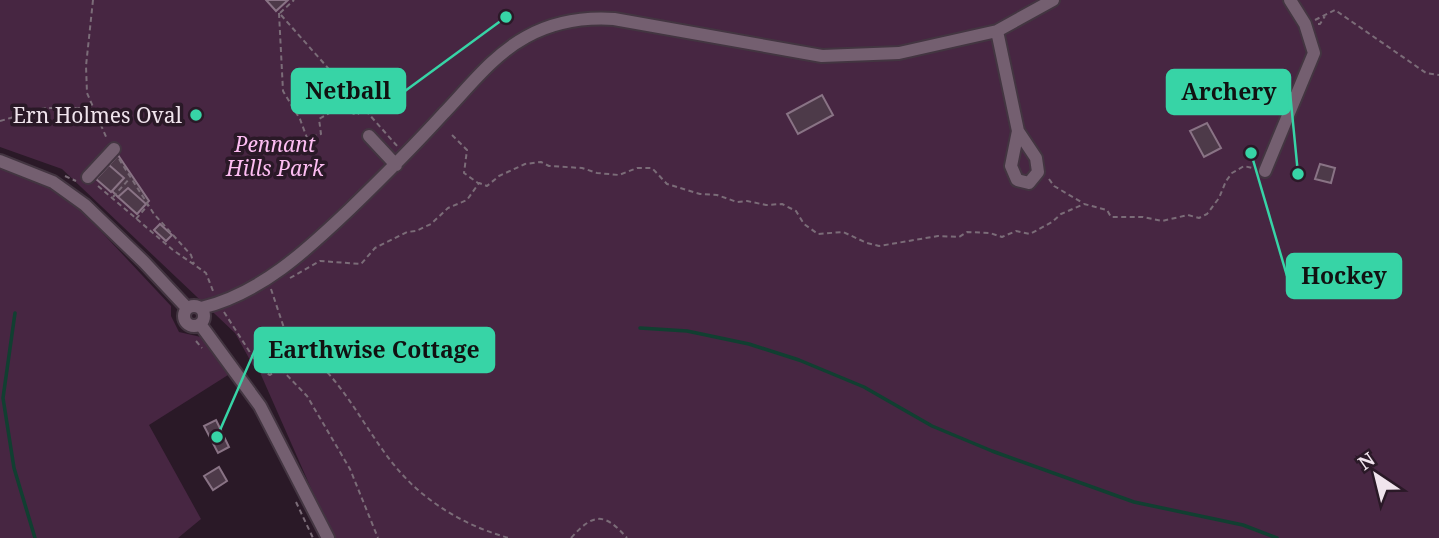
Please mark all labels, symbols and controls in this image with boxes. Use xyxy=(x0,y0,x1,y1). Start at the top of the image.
callout: Netball xyxy=(292,69,405,113)
callout: Archery xyxy=(1167,70,1290,114)
text: Netball xyxy=(305,74,391,106)
text: Archery xyxy=(1181,75,1277,107)
place label: Ern Holmes Oval xyxy=(13,101,182,129)
marker: Ern Holmes Oval xyxy=(188,107,204,123)
park label: Pennant Hills Park xyxy=(225,130,325,182)
callout: Hockey xyxy=(1287,254,1401,298)
text: Hockey xyxy=(1301,259,1388,291)
callout: Earthwise Cottage xyxy=(255,328,494,372)
text: Earthwise Cottage xyxy=(268,333,480,365)
north arrow xyxy=(1341,440,1411,510)
text: N xyxy=(1353,446,1380,476)

